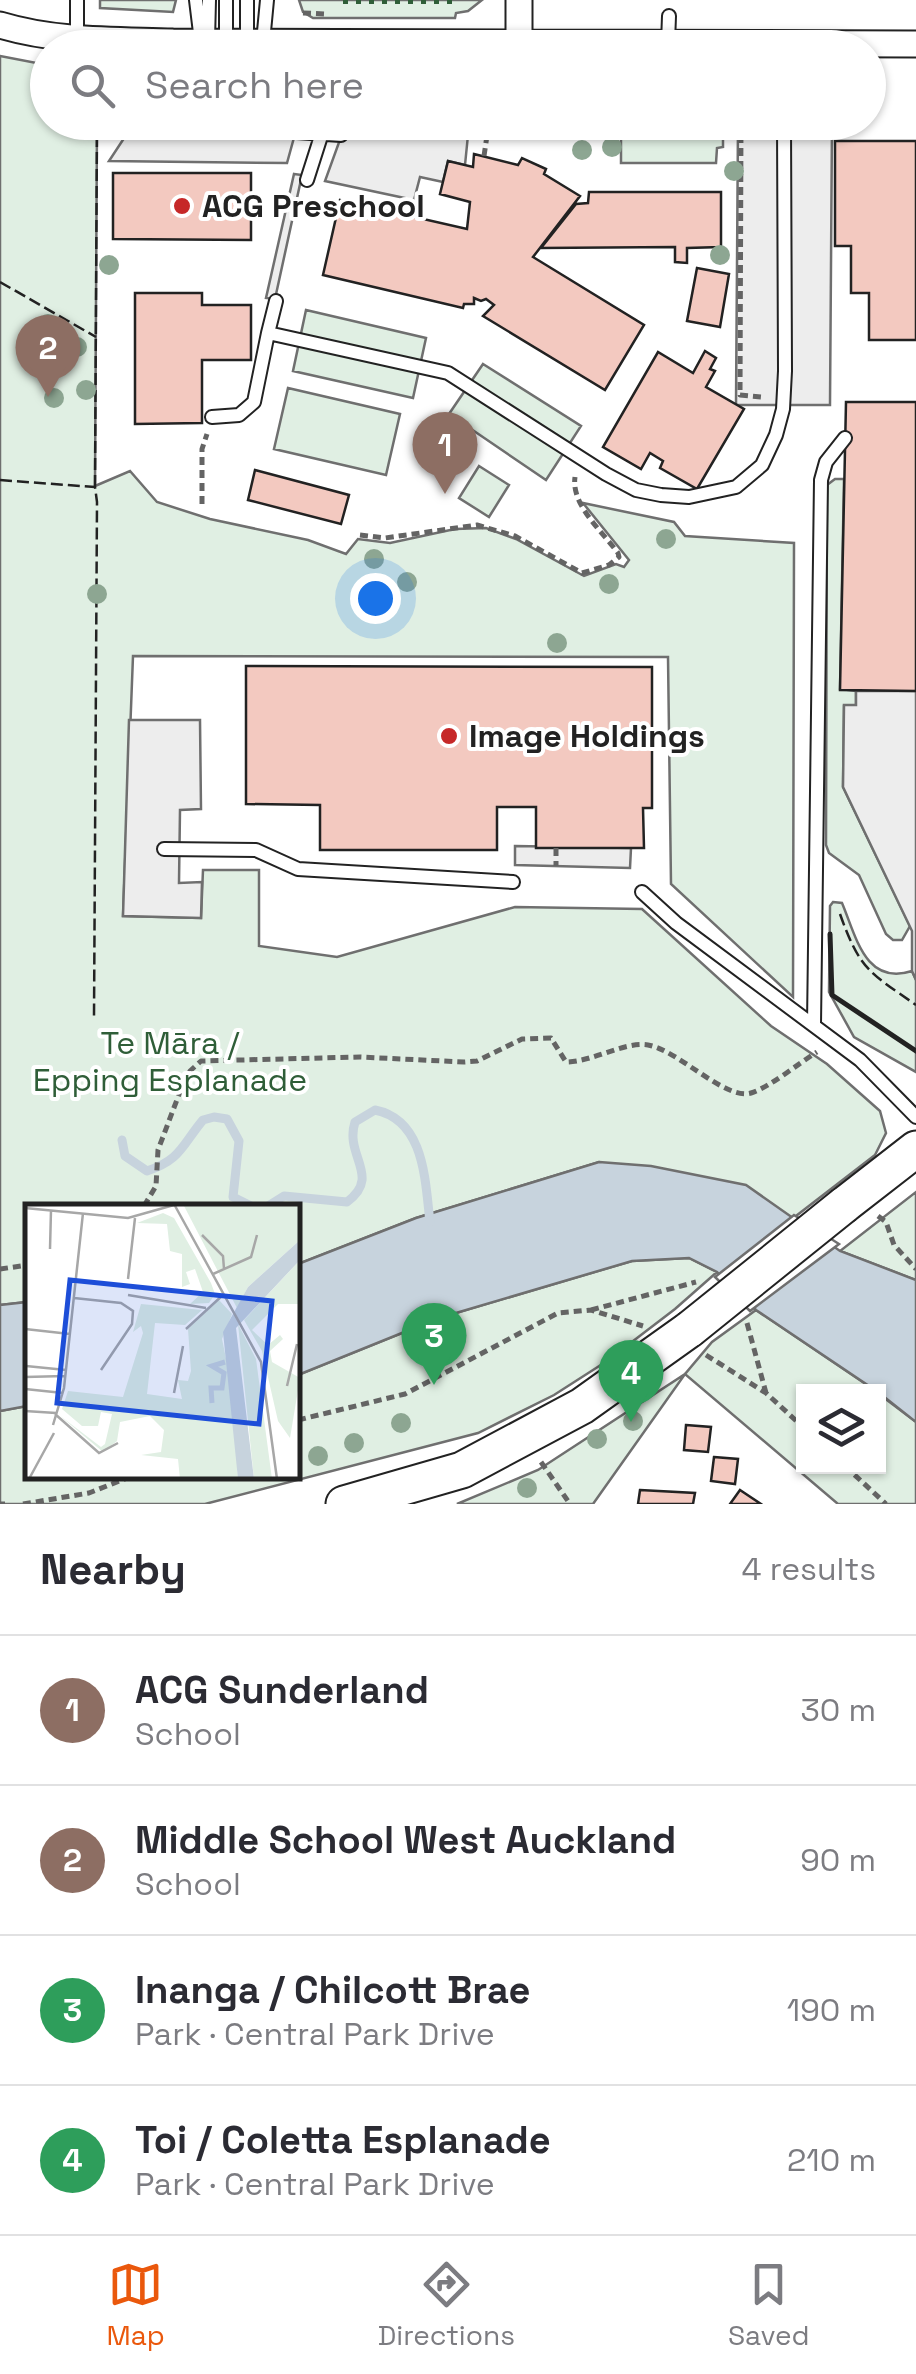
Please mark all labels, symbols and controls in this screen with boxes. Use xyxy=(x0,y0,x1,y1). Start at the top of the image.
search box xyxy=(30,30,886,140)
icon: search xyxy=(65,58,120,113)
text: Search here xyxy=(145,61,364,109)
place label: ACG Preschool xyxy=(202,186,425,226)
marker: ACG Preschool xyxy=(171,195,193,217)
pin: 2 xyxy=(15,314,80,397)
pin: 1 xyxy=(412,412,478,494)
your location xyxy=(350,573,401,624)
place label: Image Holdings xyxy=(469,716,705,756)
marker: Image Holdings xyxy=(438,725,460,747)
park label: Te Māra / Epping Esplanade xyxy=(33,1023,307,1100)
inset map xyxy=(25,1204,300,1479)
pin: 3 xyxy=(402,1302,466,1385)
pin: 4 xyxy=(598,1340,664,1422)
map controls xyxy=(796,1384,886,1474)
button: layers xyxy=(796,1384,886,1474)
text: Nearby xyxy=(40,1543,186,1596)
text: 4 results xyxy=(741,1549,876,1589)
text: ACG Sunderland xyxy=(135,1666,429,1714)
text: 1 xyxy=(65,1690,80,1730)
text: 30 m xyxy=(800,1690,876,1730)
text: School xyxy=(135,1714,241,1754)
text: Middle School West Auckland xyxy=(135,1816,676,1864)
text: 2 xyxy=(63,1840,82,1880)
text: 90 m xyxy=(800,1840,876,1880)
text: School xyxy=(135,1864,241,1904)
text: Inanga / Chilcott Brae xyxy=(135,1966,530,2014)
text: 3 xyxy=(63,1990,82,2030)
text: 190 m xyxy=(787,1990,876,2030)
text: Park · Central Park Drive xyxy=(135,2014,495,2054)
text: Toi / Coletta Esplanade xyxy=(135,2116,551,2164)
text: 4 xyxy=(62,2140,83,2180)
text: 210 m xyxy=(787,2140,876,2180)
text: Park · Central Park Drive xyxy=(135,2164,495,2204)
tab: Map xyxy=(106,2257,165,2353)
tab: Directions xyxy=(378,2257,515,2353)
tab: Saved xyxy=(728,2257,810,2353)

